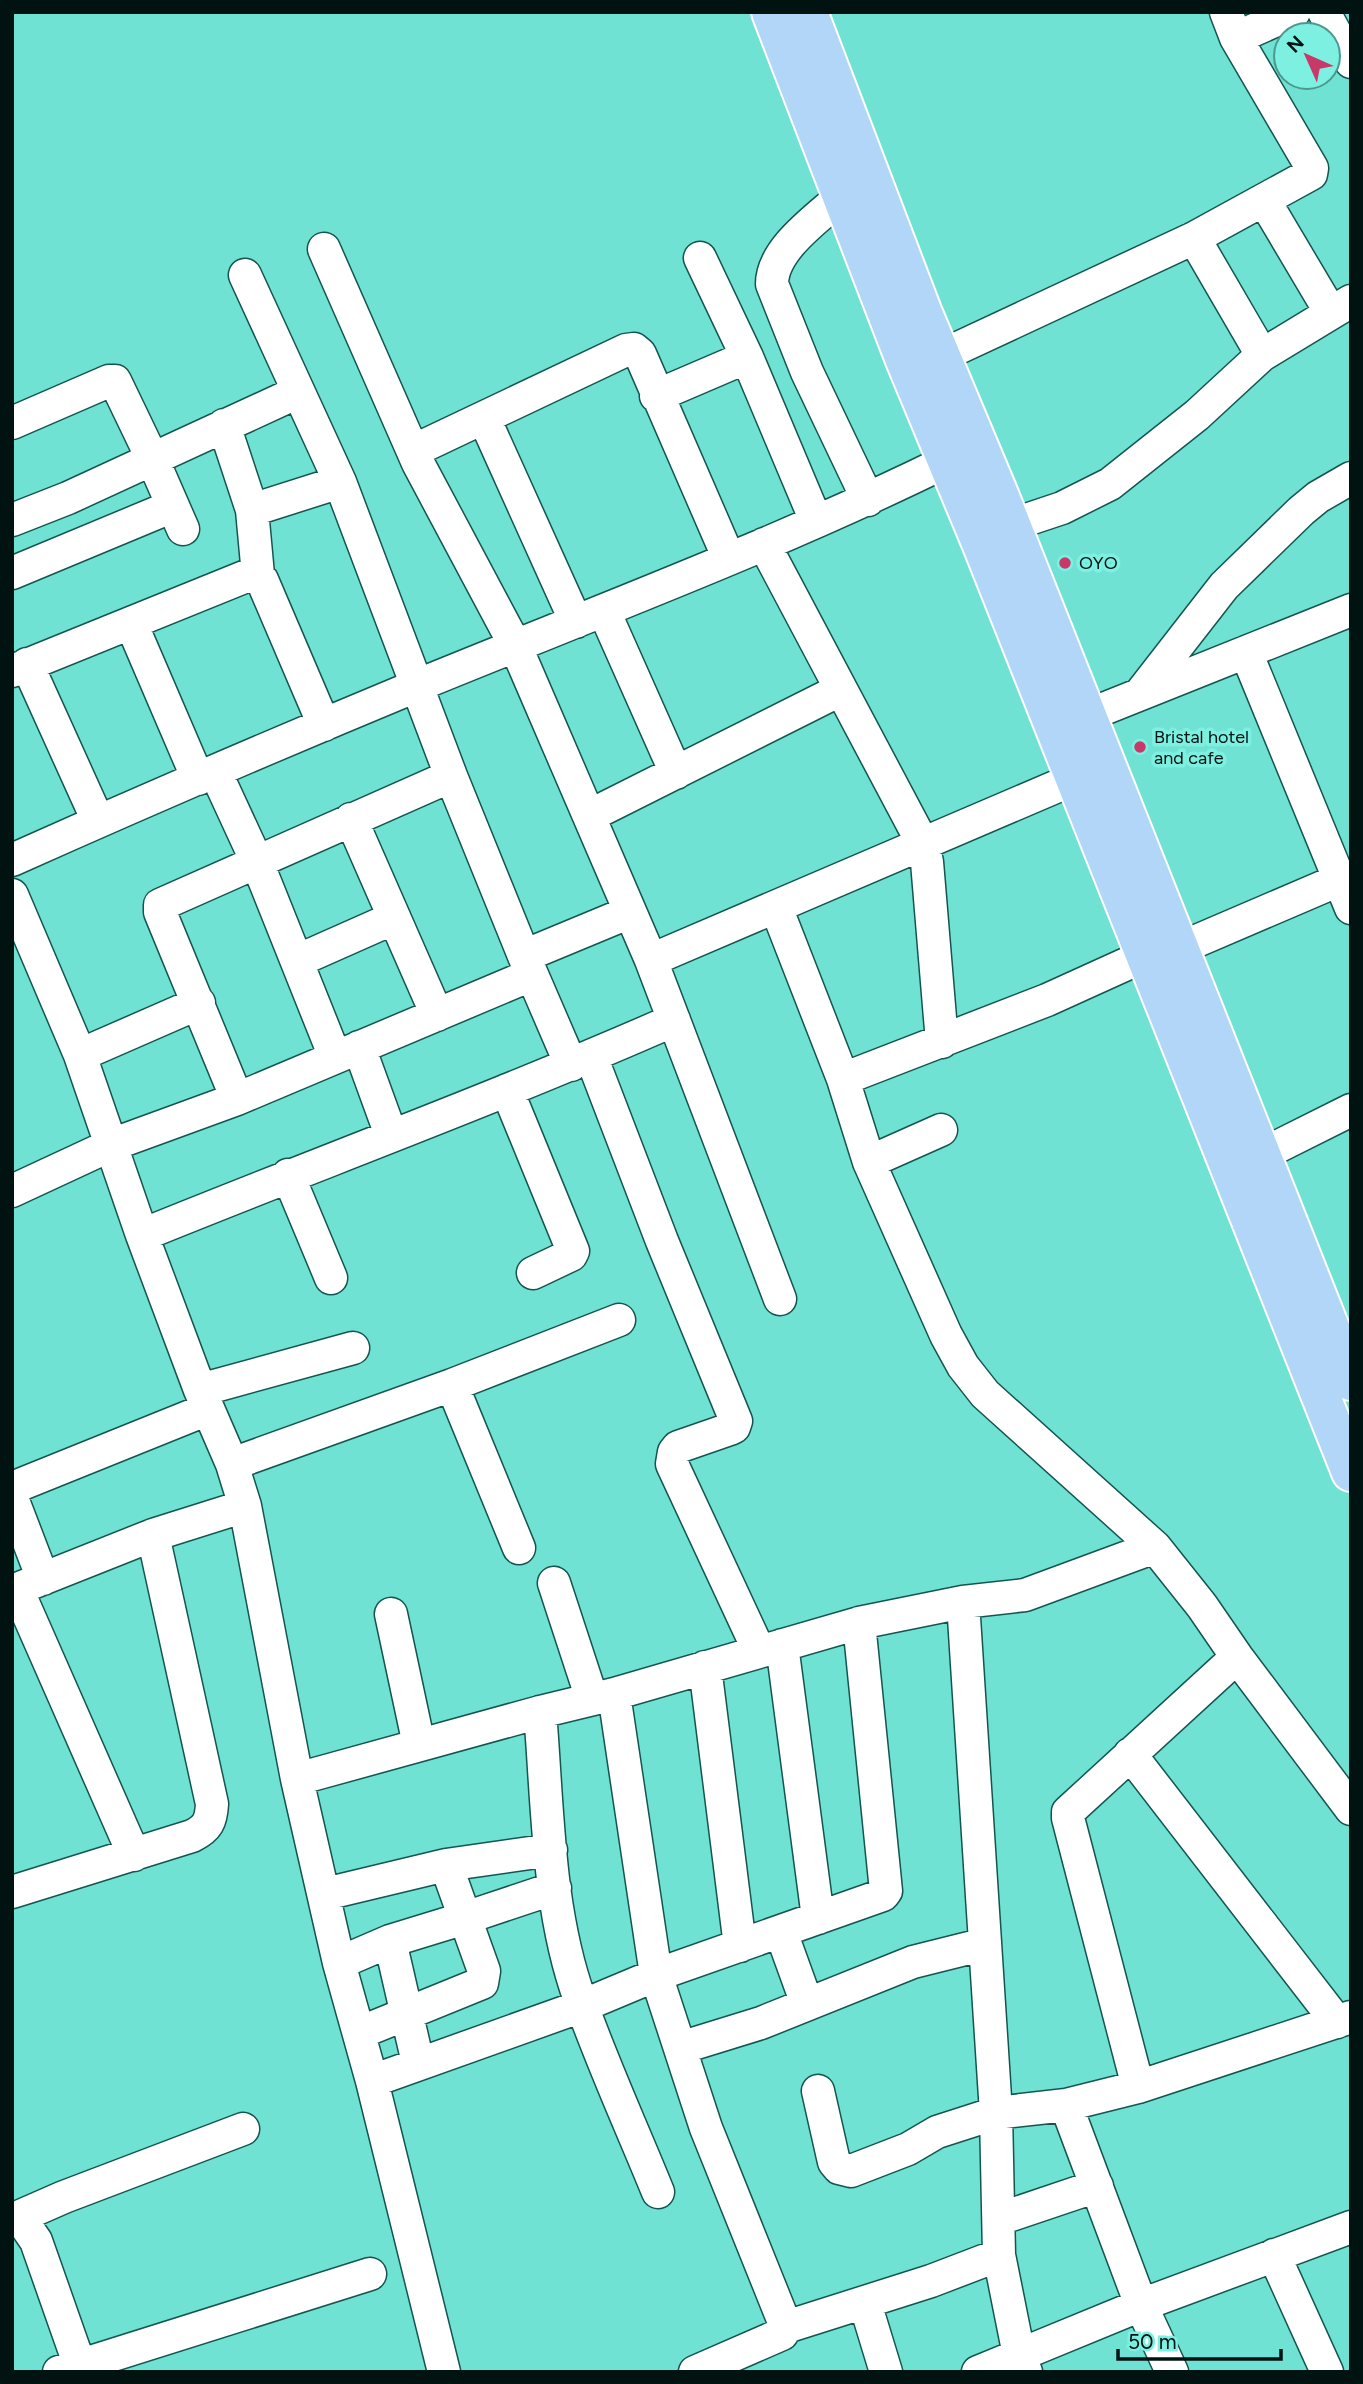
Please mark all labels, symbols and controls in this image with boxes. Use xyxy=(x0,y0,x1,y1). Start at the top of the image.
north arrow xyxy=(1272,21,1342,91)
text: N xyxy=(1282,31,1309,58)
place label: OYO xyxy=(1079,552,1118,574)
marker: OYO xyxy=(1057,555,1073,571)
place label: Bristal hotel and cafe xyxy=(1154,726,1249,769)
marker: Bristal hotel and cafe xyxy=(1132,739,1148,755)
scale bar xyxy=(1118,2318,1281,2362)
text: 50 m xyxy=(1128,2329,1177,2354)

